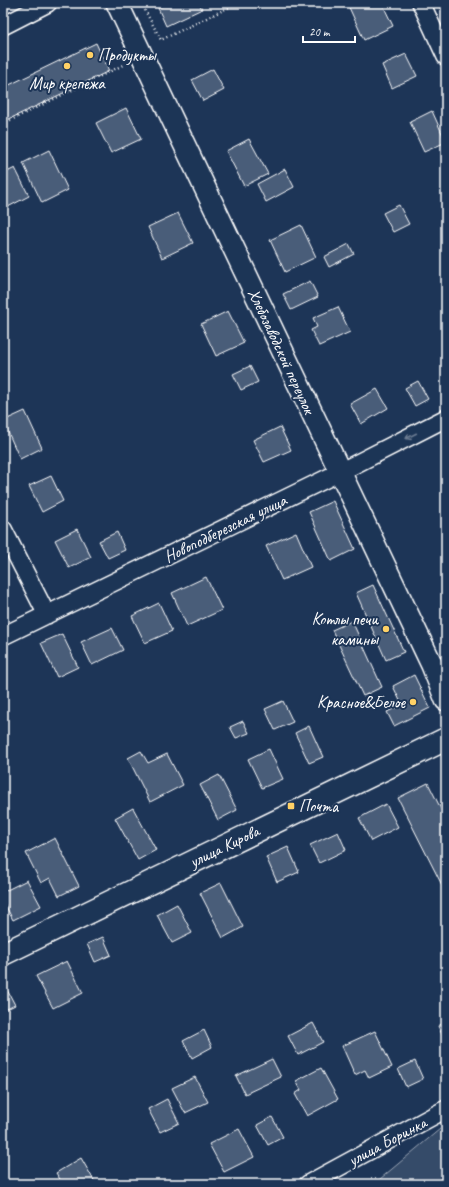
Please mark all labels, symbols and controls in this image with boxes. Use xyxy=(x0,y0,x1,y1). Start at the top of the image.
scale bar xyxy=(303,18,355,44)
text: 20 m xyxy=(309,24,331,40)
place label: Продукты xyxy=(98,45,158,66)
marker: Продукты xyxy=(85,50,95,60)
marker: Мир крепежа xyxy=(62,61,72,71)
place label: Мир крепежа xyxy=(29,73,106,94)
street label: Хлебозаводской переулок xyxy=(243,285,320,419)
one-way arrow xyxy=(405,433,417,440)
street label: Новоподберезская улица xyxy=(161,489,291,567)
place label: Котлы печи камины xyxy=(312,609,380,650)
marker: Котлы печи камины xyxy=(381,624,391,634)
place label: Красное&Белое xyxy=(317,692,406,713)
marker: Красное&Белое xyxy=(408,697,418,707)
place label: Почта xyxy=(299,796,339,817)
marker: Почта xyxy=(286,801,296,811)
street label: улица Кирова xyxy=(185,820,264,873)
street label: улица Боринка xyxy=(344,1111,432,1171)

